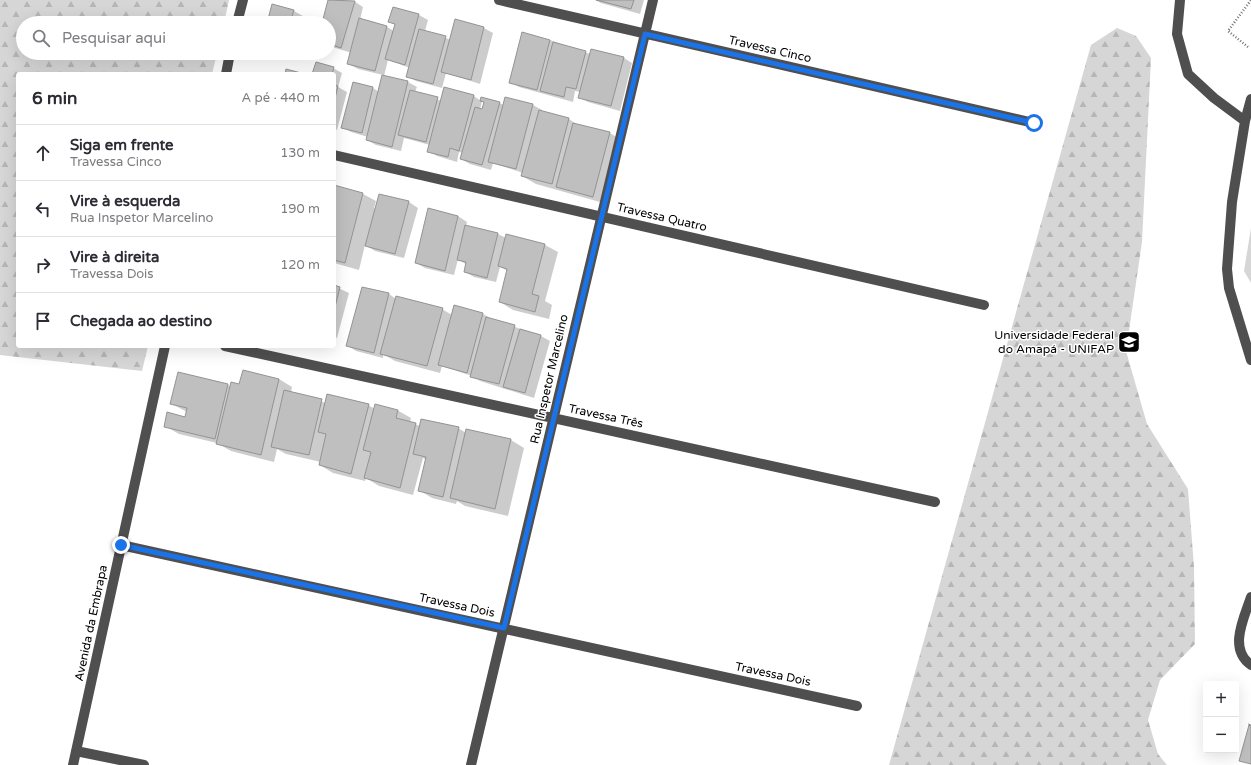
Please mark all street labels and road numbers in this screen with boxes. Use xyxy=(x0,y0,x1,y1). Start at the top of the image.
street label: Travessa Cinco xyxy=(727,33,813,65)
street label: Travessa Quatro xyxy=(616,200,708,234)
street label: Rua Inspetor Marcelino xyxy=(527,313,571,445)
street label: Travessa Três xyxy=(567,401,645,431)
street label: Avenida da Embrapa xyxy=(72,564,110,682)
street label: Travessa Dois xyxy=(418,590,496,620)
street label: Travessa Dois xyxy=(734,659,812,689)

